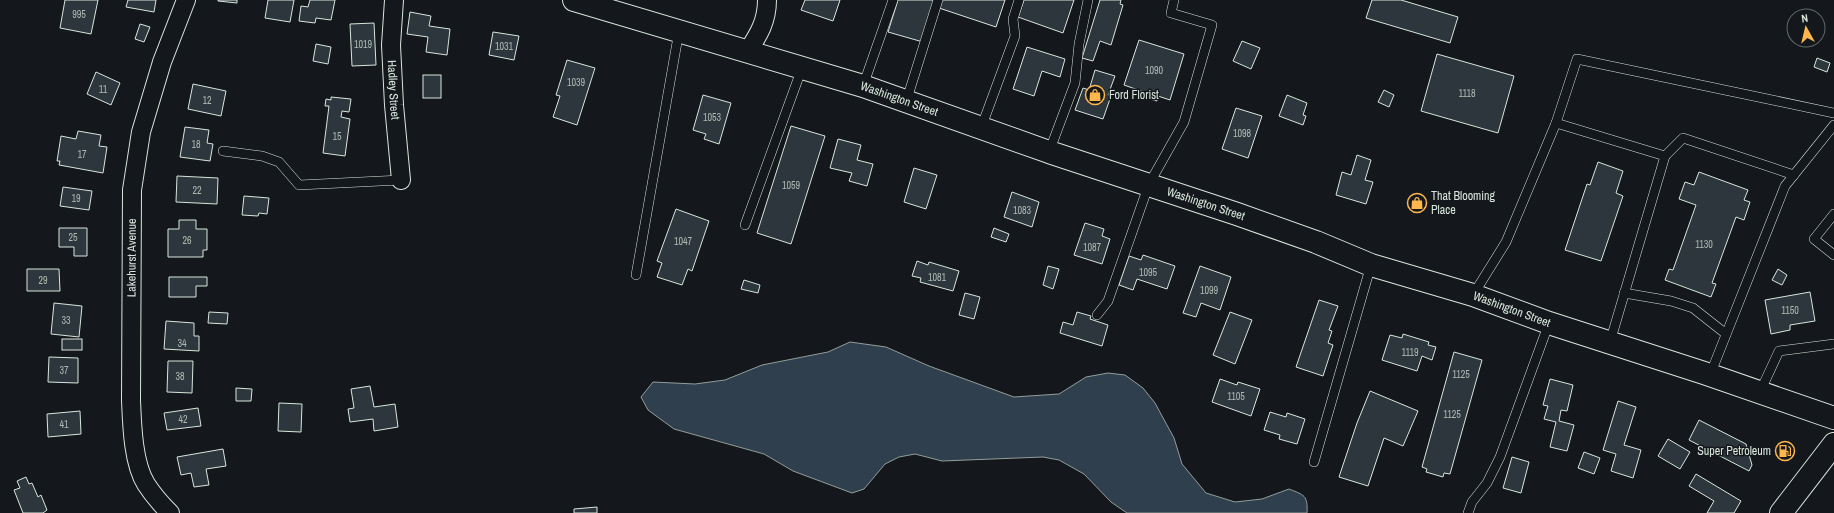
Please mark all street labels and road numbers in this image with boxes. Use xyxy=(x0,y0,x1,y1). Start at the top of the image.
street label: Hadley Street xyxy=(384,60,403,121)
street label: Washington Street xyxy=(858,78,941,120)
street label: Washington Street xyxy=(1165,183,1247,224)
street label: Lakehurst Avenue xyxy=(123,218,140,297)
street label: Washington Street xyxy=(1471,288,1553,331)

